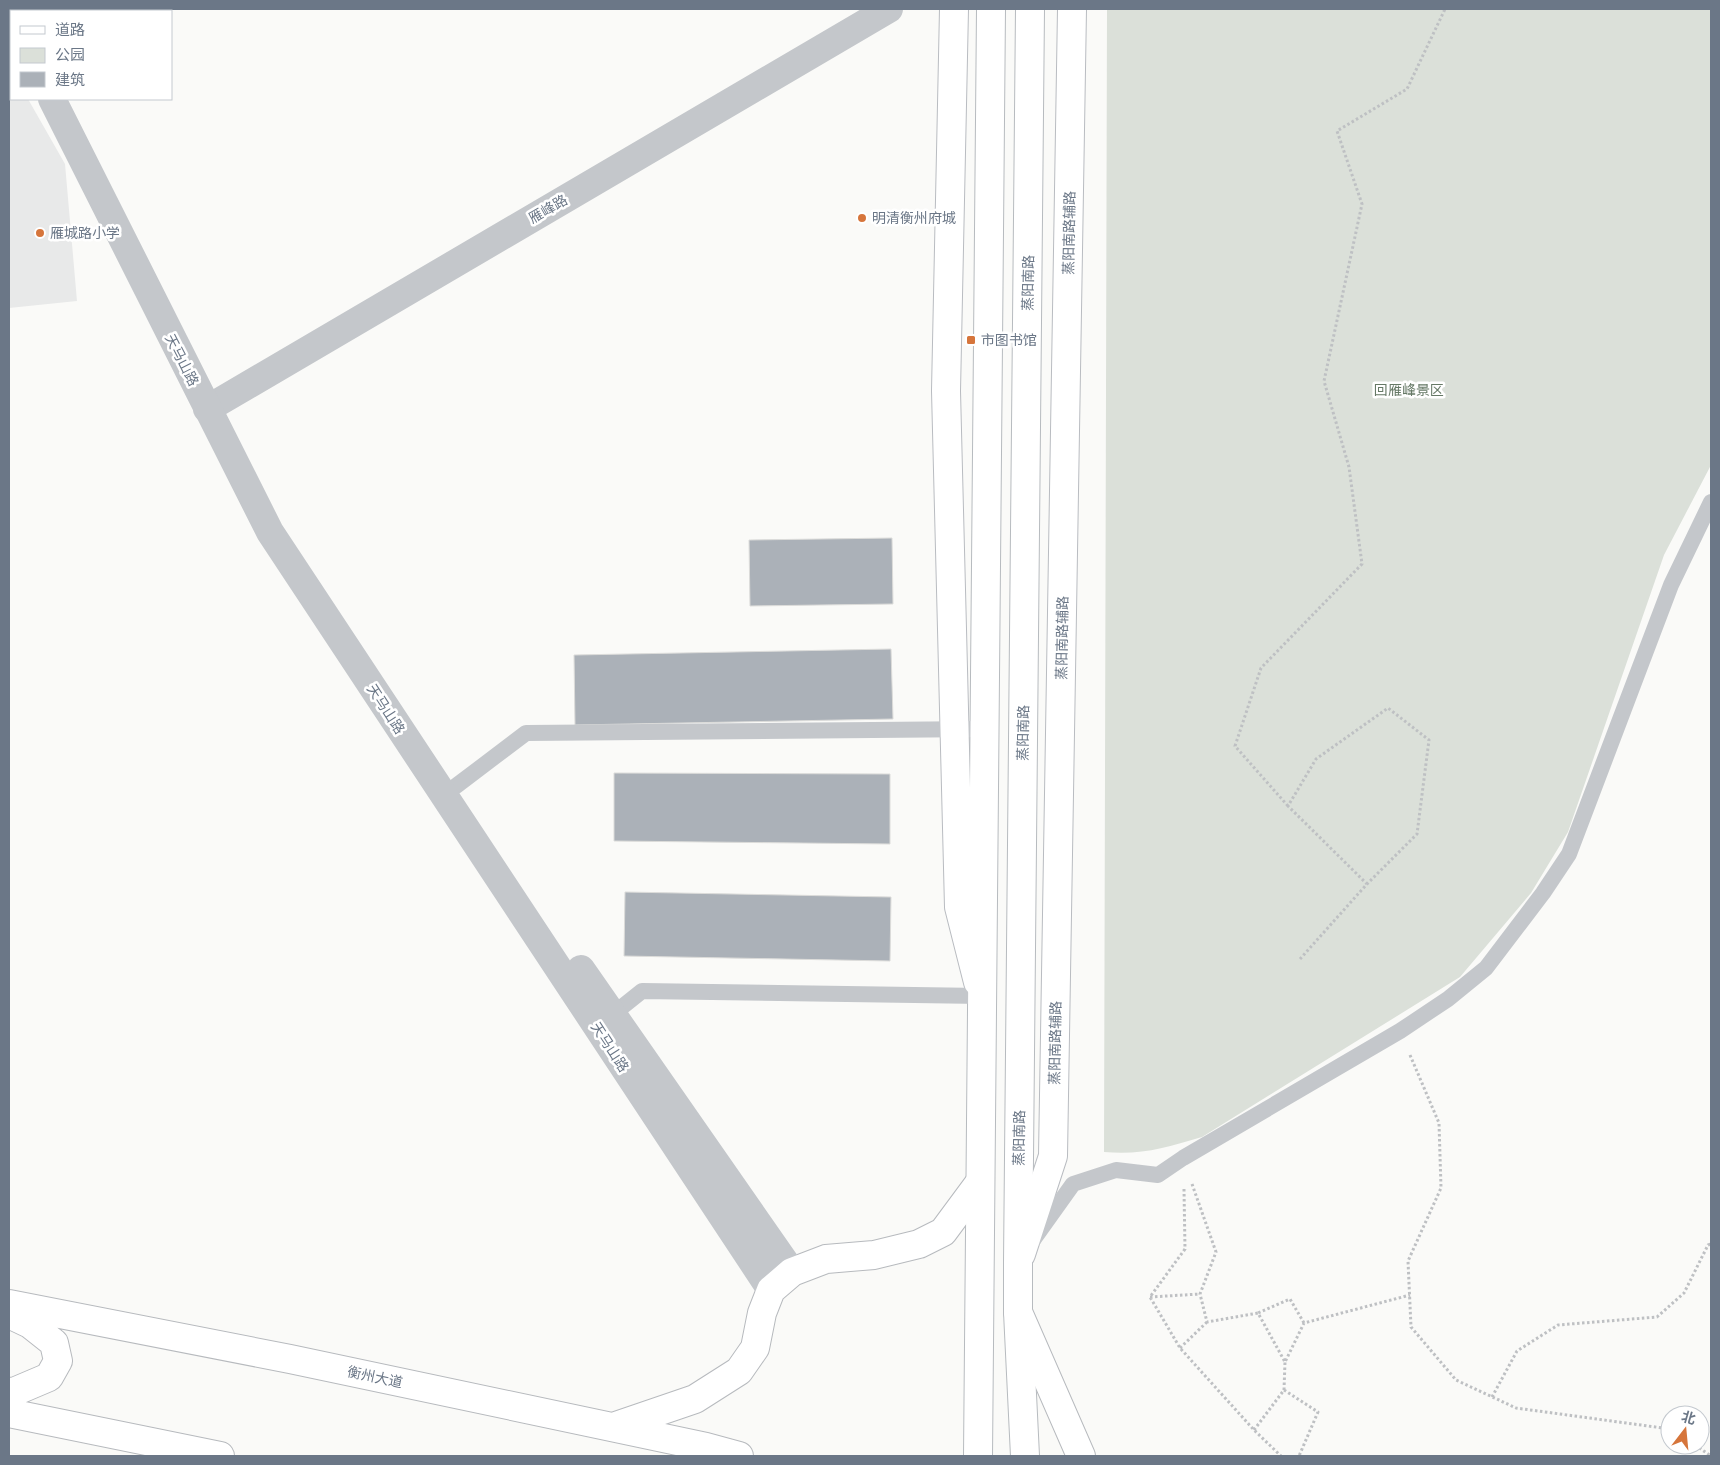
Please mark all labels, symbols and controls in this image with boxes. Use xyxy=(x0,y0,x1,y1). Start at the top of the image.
legend xyxy=(10,10,172,100)
text: 道路 xyxy=(55,21,85,39)
text: 公园 xyxy=(55,46,85,64)
text: 建筑 xyxy=(55,71,85,89)
street label: 蒸阳南路辅路 xyxy=(1060,191,1078,275)
street label: 雁峰路 xyxy=(526,192,570,226)
place label: 明清衡州府城 xyxy=(872,210,956,226)
marker: 明清衡州府城 xyxy=(856,212,868,224)
place label: 雁城路小学 xyxy=(50,225,120,241)
marker: 雁城路小学 xyxy=(34,227,46,239)
street label: 蒸阳南路 xyxy=(1020,255,1036,311)
street label: 天马山路 xyxy=(162,331,202,389)
place label: 市图书馆 xyxy=(981,332,1037,348)
marker: 市图书馆 xyxy=(965,334,977,346)
park label: 回雁峰景区 xyxy=(1374,382,1444,398)
street label: 蒸阳南路辅路 xyxy=(1053,596,1071,680)
street label: 天马山路 xyxy=(364,681,408,737)
street label: 蒸阳南路 xyxy=(1015,705,1031,761)
street label: 蒸阳南路辅路 xyxy=(1046,1001,1064,1085)
street label: 天马山路 xyxy=(588,1019,632,1075)
street label: 蒸阳南路 xyxy=(1011,1110,1027,1166)
street label: 衡州大道 xyxy=(346,1363,404,1391)
north arrow xyxy=(1660,1405,1710,1455)
text: 北 xyxy=(1680,1408,1698,1427)

